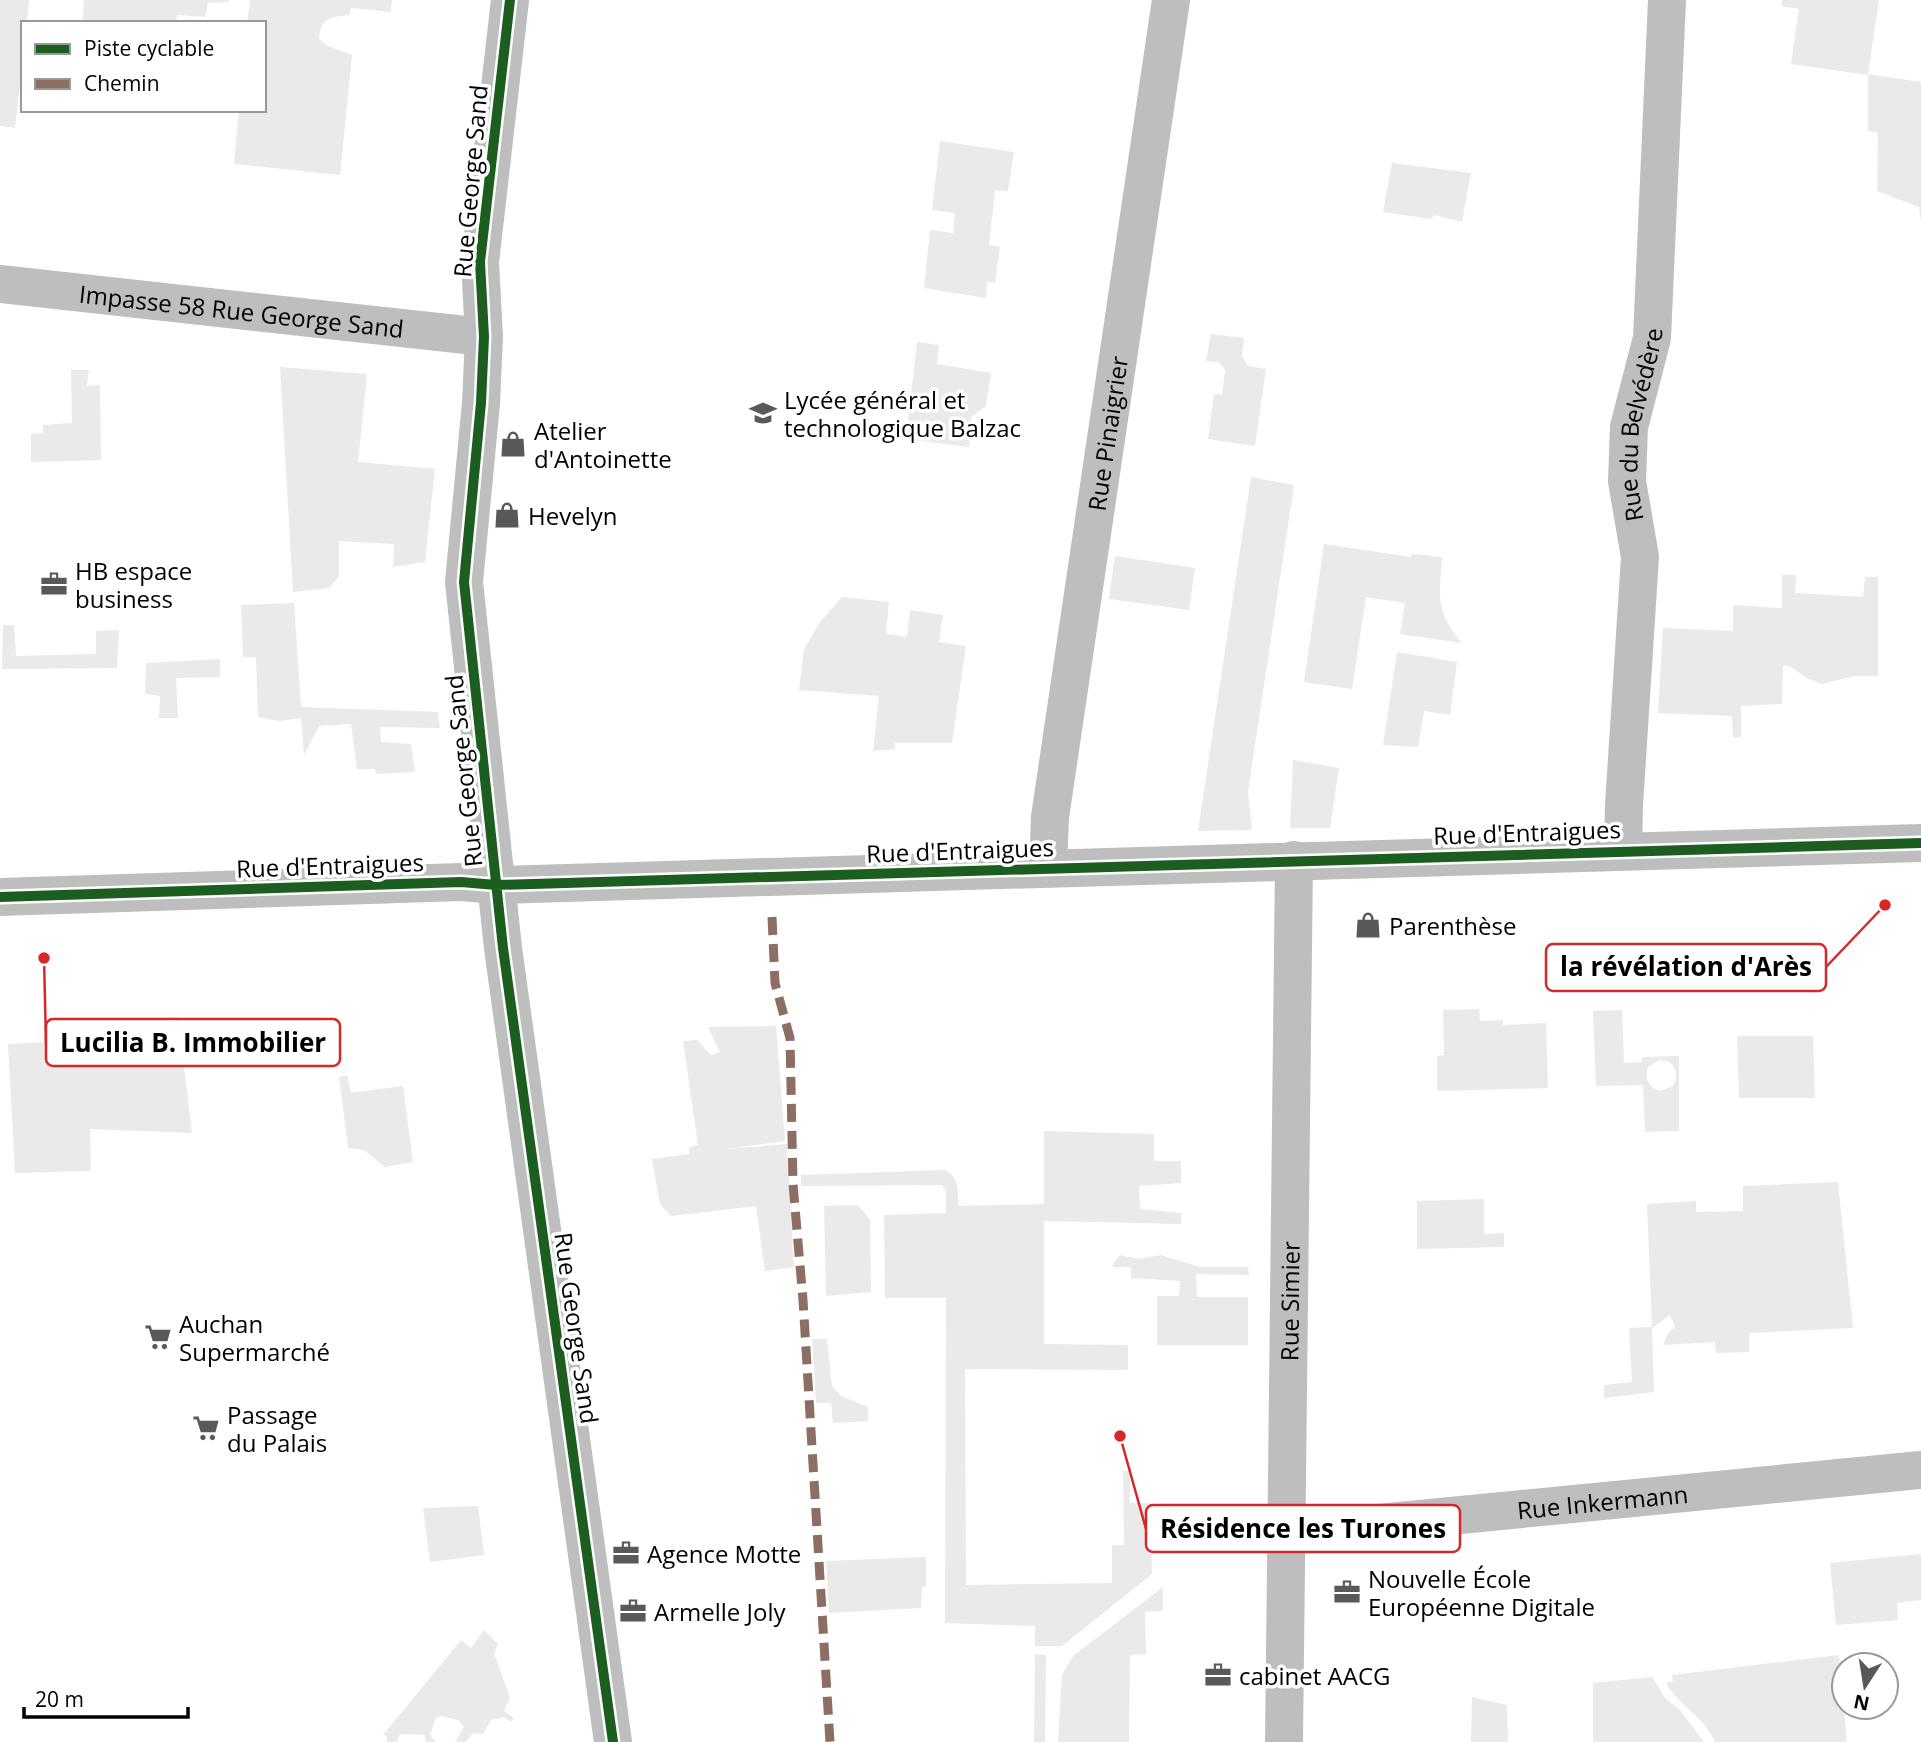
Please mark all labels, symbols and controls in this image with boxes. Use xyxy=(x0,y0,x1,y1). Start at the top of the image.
legend xyxy=(21,21,266,112)
text: Piste cyclable xyxy=(84,34,214,62)
text: Chemin xyxy=(84,69,160,97)
street label: Rue George Sand xyxy=(445,83,495,279)
street label: Impasse 58 Rue George Sand xyxy=(78,276,406,345)
street label: Rue du Belvédère xyxy=(1610,327,1669,524)
street label: Rue Pinaigrier xyxy=(1079,353,1135,513)
place label: Lycée général et technologique Balzac xyxy=(784,383,1021,444)
school or university icon: Lycée général et technologique Balzac xyxy=(748,398,778,428)
place label: Atelier d'Antoinette xyxy=(534,414,672,475)
shop icon: Atelier d'Antoinette xyxy=(498,429,528,459)
place label: Hevelyn xyxy=(528,499,617,532)
shop icon: Hevelyn xyxy=(492,500,522,530)
place label: HB espace business xyxy=(75,554,192,615)
office icon: HB espace business xyxy=(39,569,69,599)
street label: Rue George Sand xyxy=(437,673,489,869)
street label: Rue d'Entraigues xyxy=(1433,812,1621,852)
street label: Rue d'Entraigues xyxy=(866,830,1054,870)
street label: Rue d'Entraigues xyxy=(236,845,424,885)
place label: Parenthèse xyxy=(1389,909,1516,942)
shop icon: Parenthèse xyxy=(1353,910,1383,940)
callout: la révélation d'Arès xyxy=(1546,944,1826,991)
text: la révélation d'Arès xyxy=(1560,948,1812,984)
callout: Lucilia B. Immobilier xyxy=(46,1019,340,1066)
text: Lucilia B. Immobilier xyxy=(60,1024,326,1060)
street label: Rue George Sand xyxy=(547,1230,607,1426)
street label: Rue Simier xyxy=(1272,1241,1306,1361)
place label: Auchan Supermarché xyxy=(179,1307,330,1368)
supermarket icon: Auchan Supermarché xyxy=(143,1322,173,1352)
place label: Passage du Palais xyxy=(227,1398,327,1459)
supermarket icon: Passage du Palais xyxy=(191,1413,221,1443)
street label: Rue Inkermann xyxy=(1516,1476,1689,1526)
callout: Résidence les Turones xyxy=(1146,1505,1460,1552)
text: Résidence les Turones xyxy=(1160,1510,1446,1546)
place label: Agence Motte xyxy=(647,1537,801,1570)
office icon: Agence Motte xyxy=(611,1538,641,1568)
place label: Nouvelle École Européenne Digitale xyxy=(1368,1562,1595,1623)
office icon: Nouvelle École Européenne Digitale xyxy=(1332,1577,1362,1607)
place label: Armelle Joly xyxy=(654,1595,786,1628)
office icon: Armelle Joly xyxy=(618,1596,648,1626)
north arrow xyxy=(1830,1651,1900,1721)
place label: cabinet AACG xyxy=(1239,1659,1390,1692)
office icon: cabinet AACG xyxy=(1203,1660,1233,1690)
scale bar xyxy=(24,1676,189,1720)
text: 20 m xyxy=(35,1685,84,1713)
text: N xyxy=(1851,1688,1872,1717)

